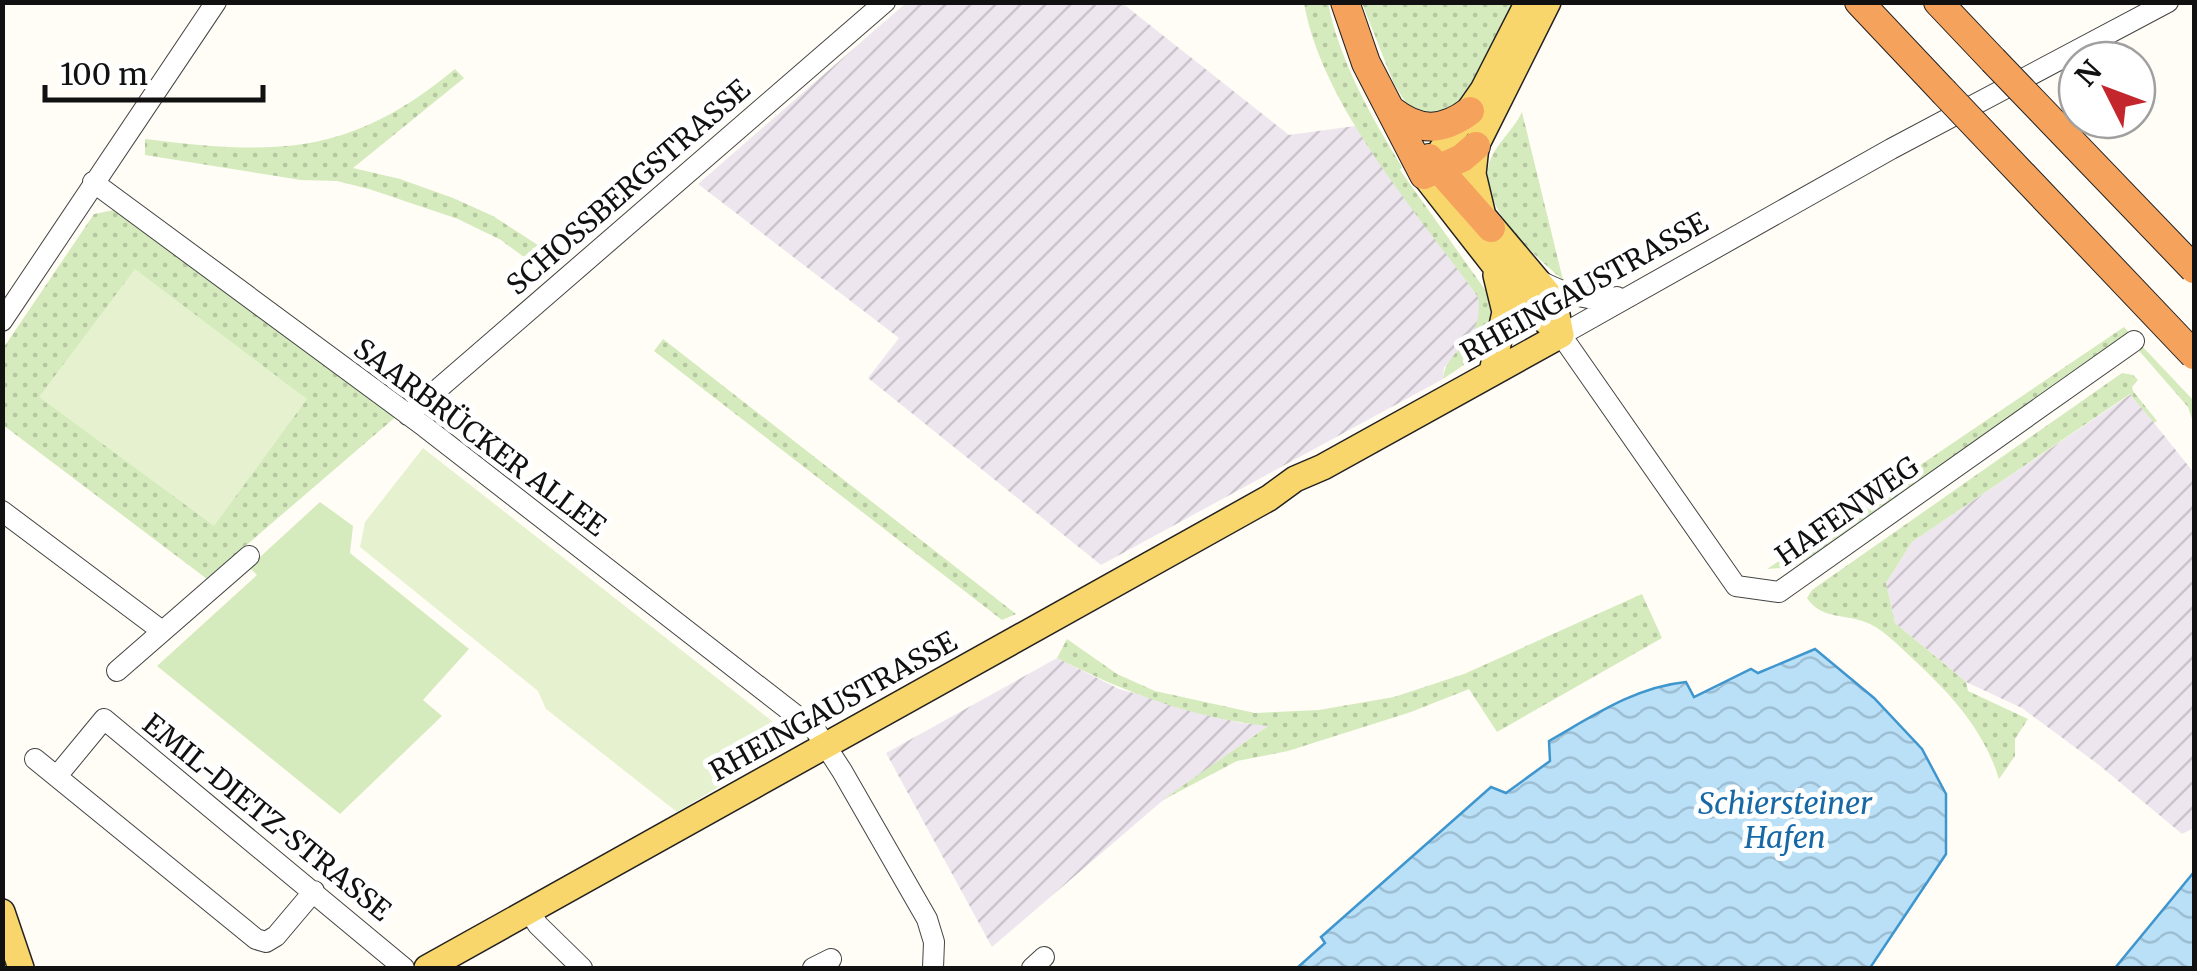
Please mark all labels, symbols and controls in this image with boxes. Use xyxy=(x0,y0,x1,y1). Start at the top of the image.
scale bar xyxy=(45,40,262,102)
north arrow xyxy=(2057,40,2157,140)
text: N xyxy=(2068,53,2109,94)
text: 100 m xyxy=(60,55,148,93)
street label: SCHOSSBERGSTRASSE xyxy=(499,71,757,303)
street label: RHEINGAUSTRASSE xyxy=(1454,204,1714,370)
street label: SAARBRÜCKER ALLEE xyxy=(347,330,614,544)
street label: HAFENWEG xyxy=(1769,449,1925,573)
street label: RHEINGAUSTRASSE xyxy=(703,623,963,789)
street label: EMIL-DIETZ-STRASSE xyxy=(135,706,399,928)
water label: Schiersteiner Hafen xyxy=(1698,784,1873,856)

